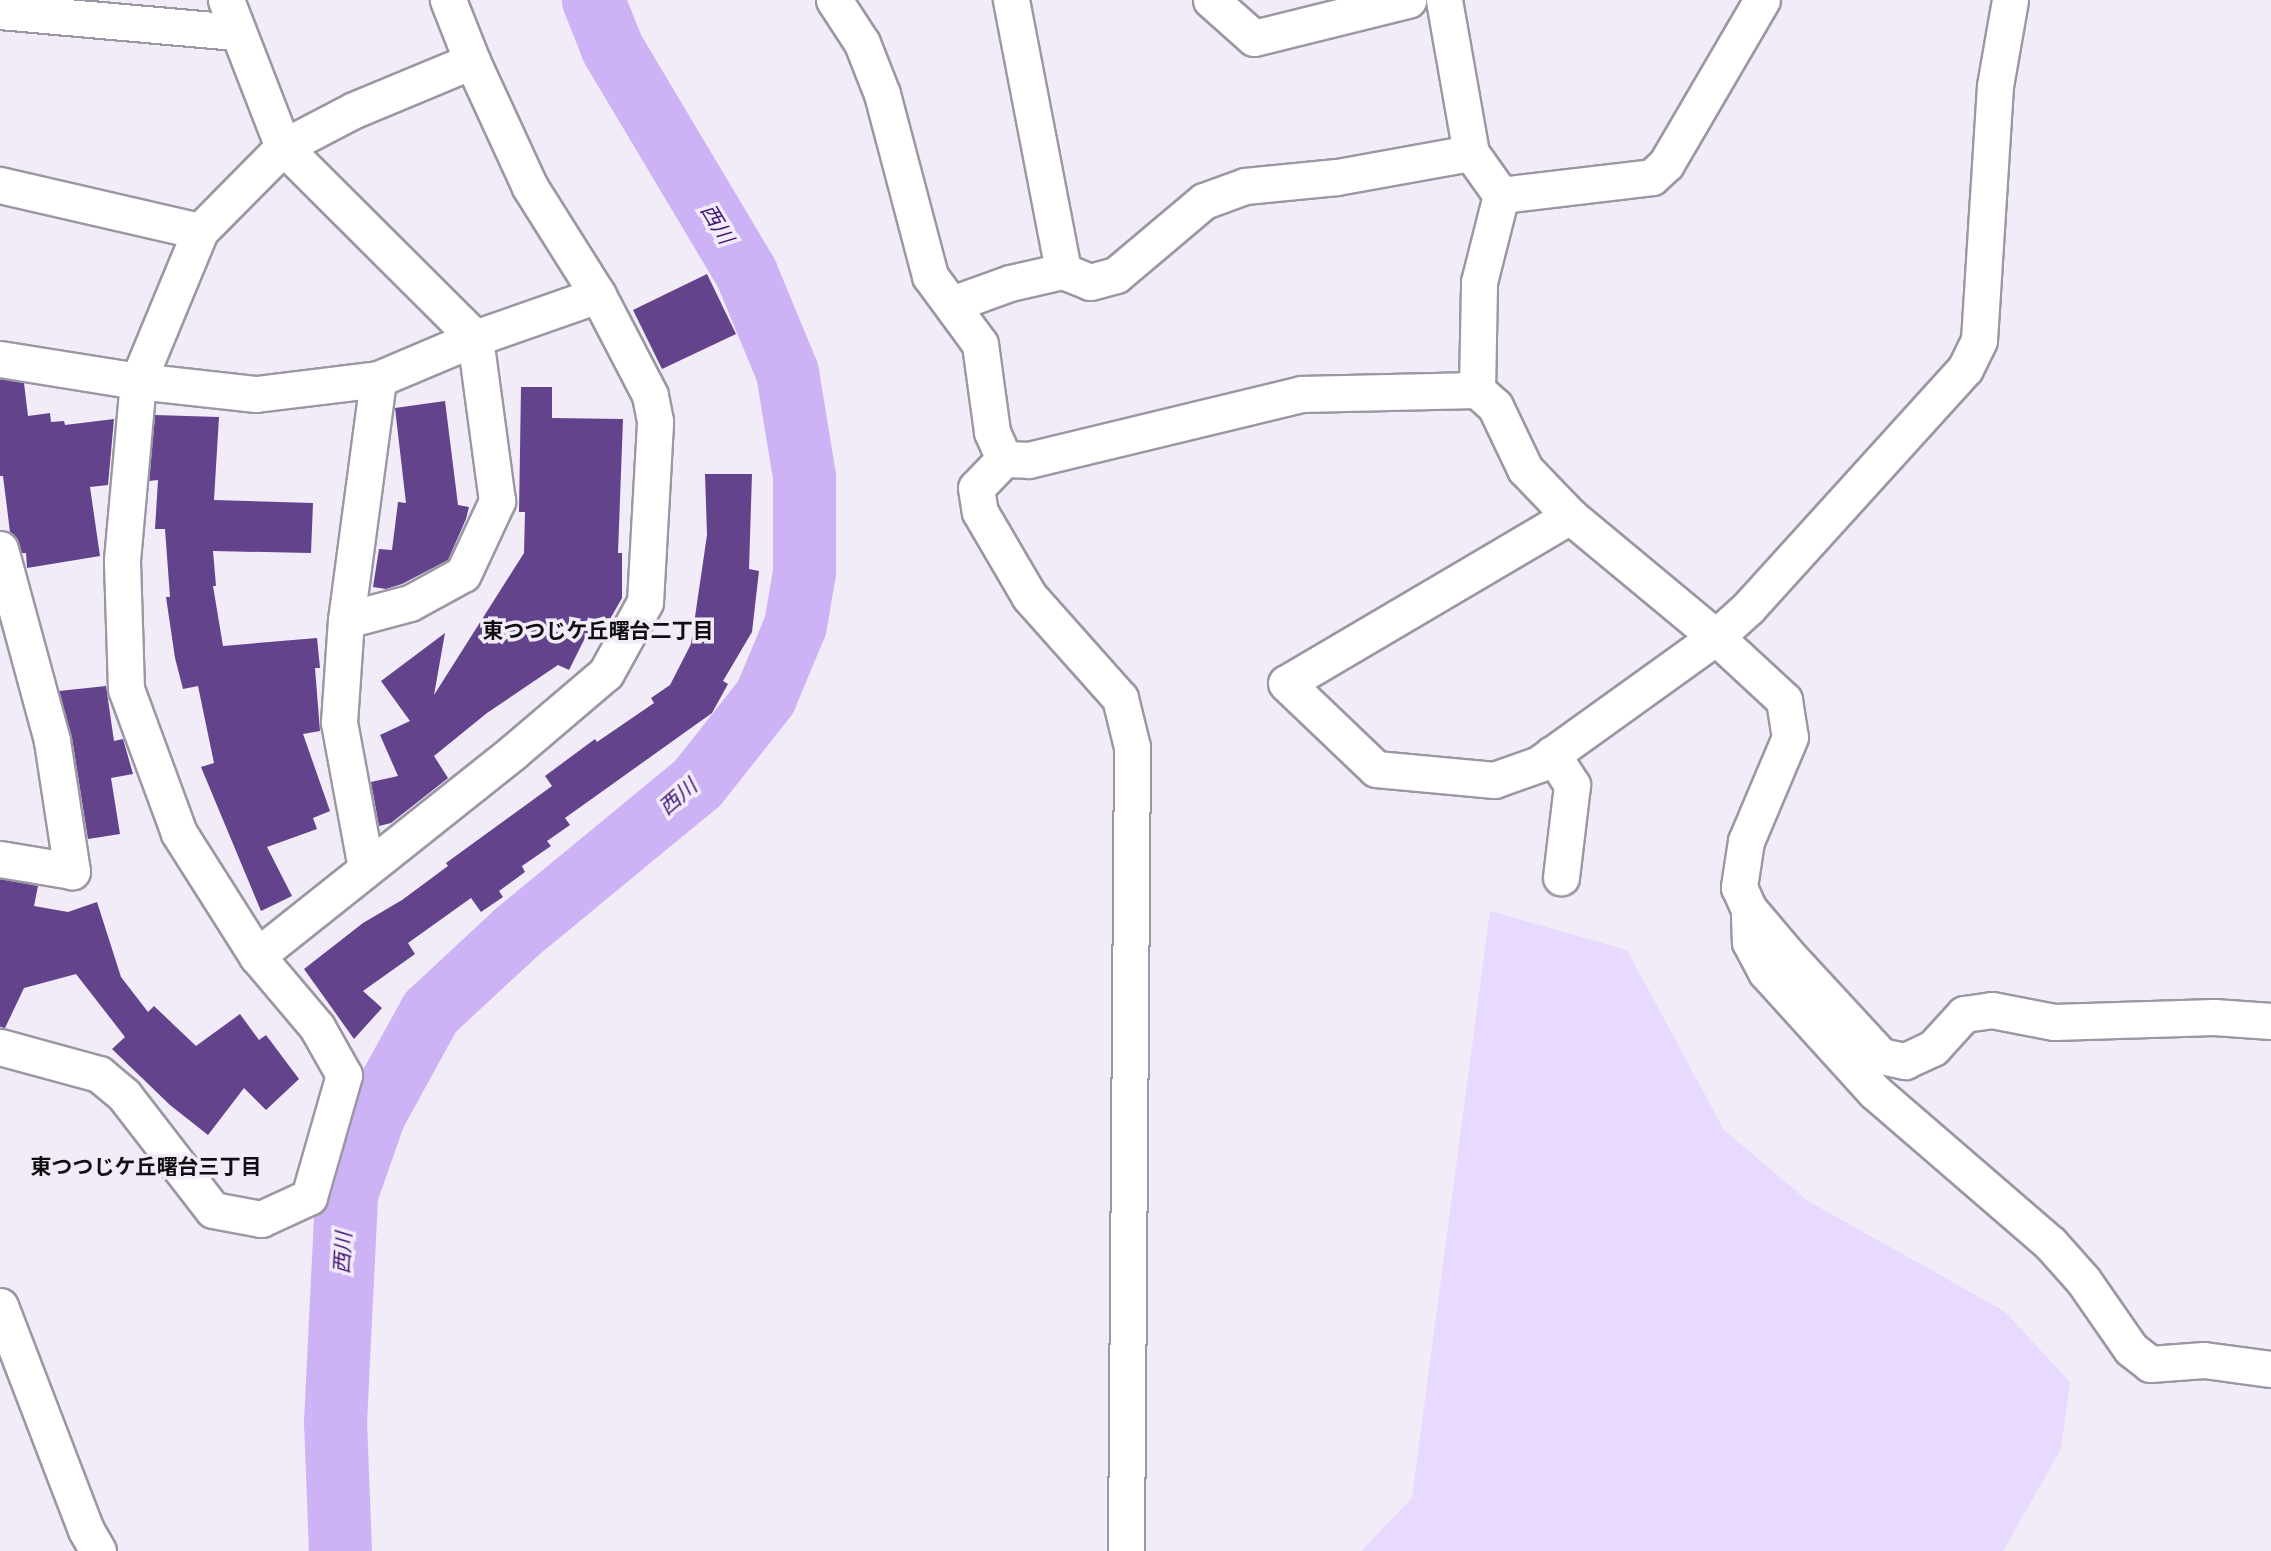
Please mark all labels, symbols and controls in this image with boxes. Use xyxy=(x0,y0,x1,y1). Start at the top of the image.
water label: 西川 xyxy=(695,200,739,248)
district label: 東つつじケ丘曙台二丁目 xyxy=(483,618,713,644)
water label: 西川 xyxy=(654,774,702,820)
district label: 東つつじケ丘曙台三丁目 xyxy=(31,1154,261,1180)
water label: 西川 xyxy=(329,1231,357,1275)

